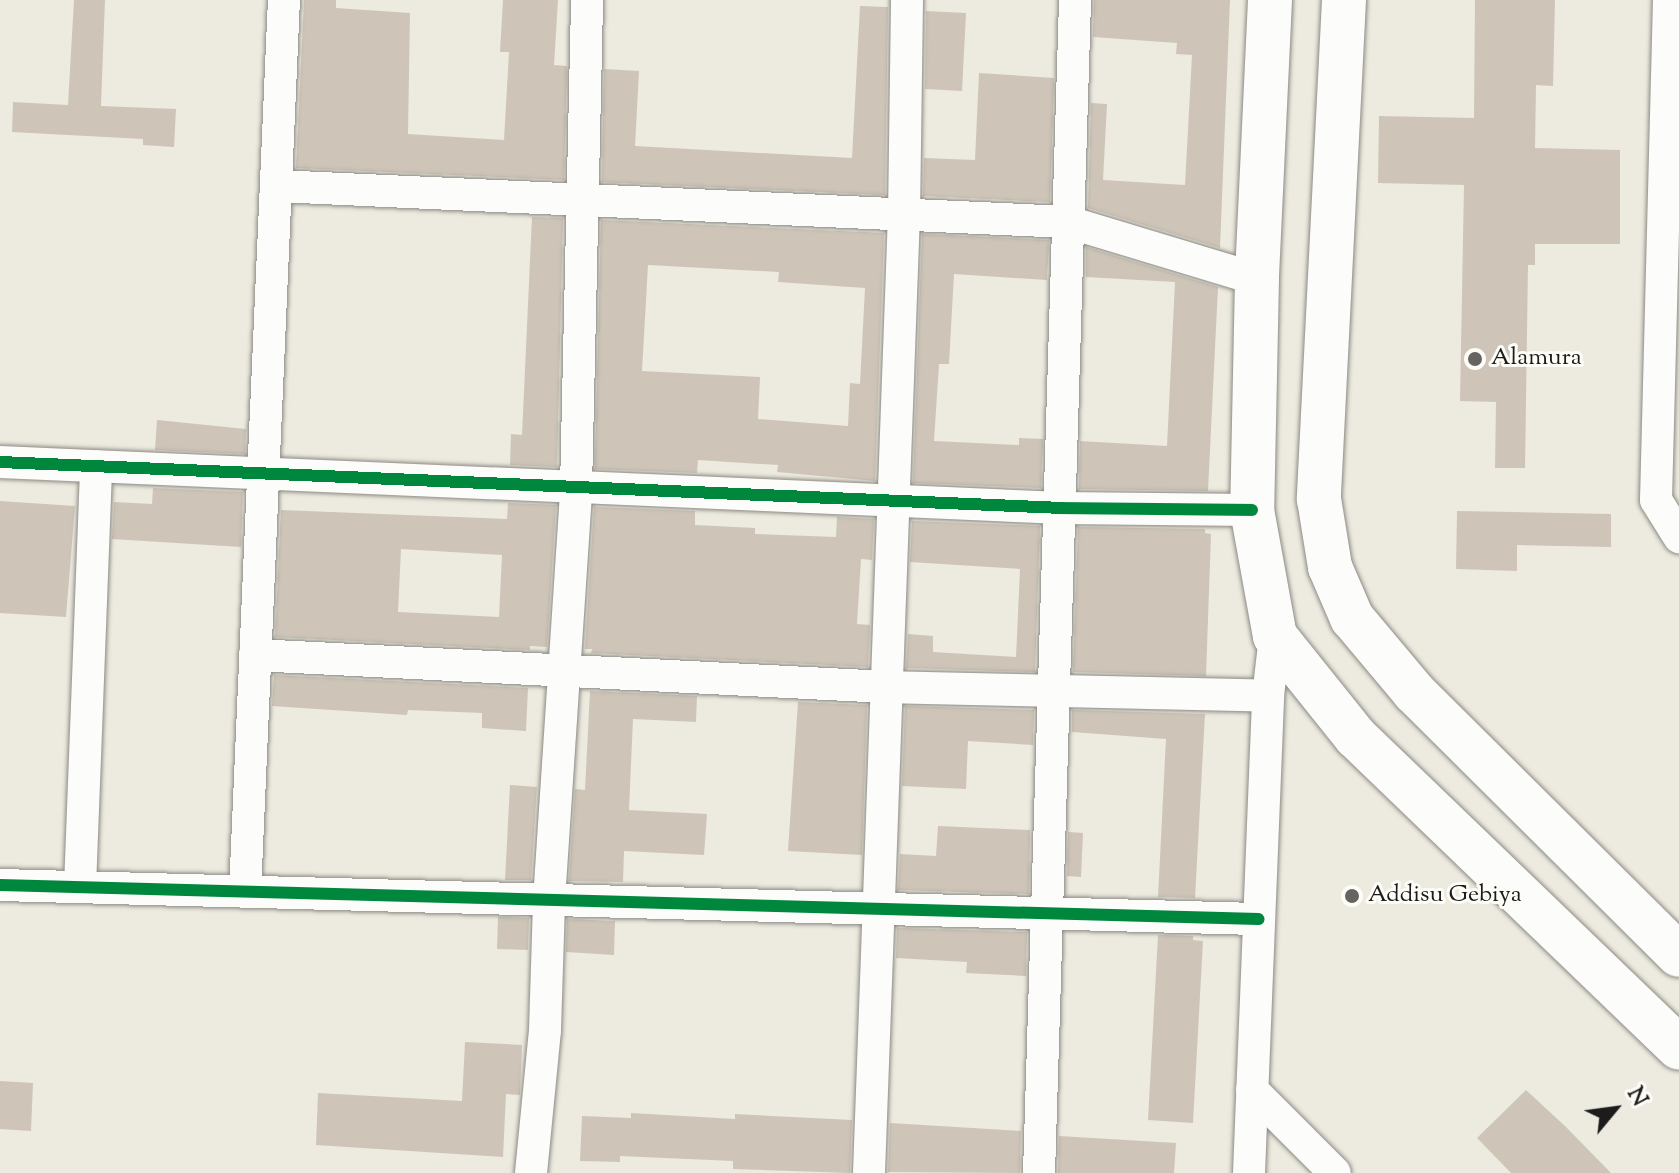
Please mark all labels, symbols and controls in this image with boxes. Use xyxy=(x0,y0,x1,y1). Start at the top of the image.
place label: Alamura xyxy=(1491,345,1582,373)
marker: Alamura xyxy=(1466,350,1484,368)
place label: Addisu Gebiya xyxy=(1368,882,1522,910)
marker: Addisu Gebiya xyxy=(1343,887,1361,905)
north arrow xyxy=(1575,1069,1655,1149)
text: N xyxy=(1618,1082,1654,1113)

